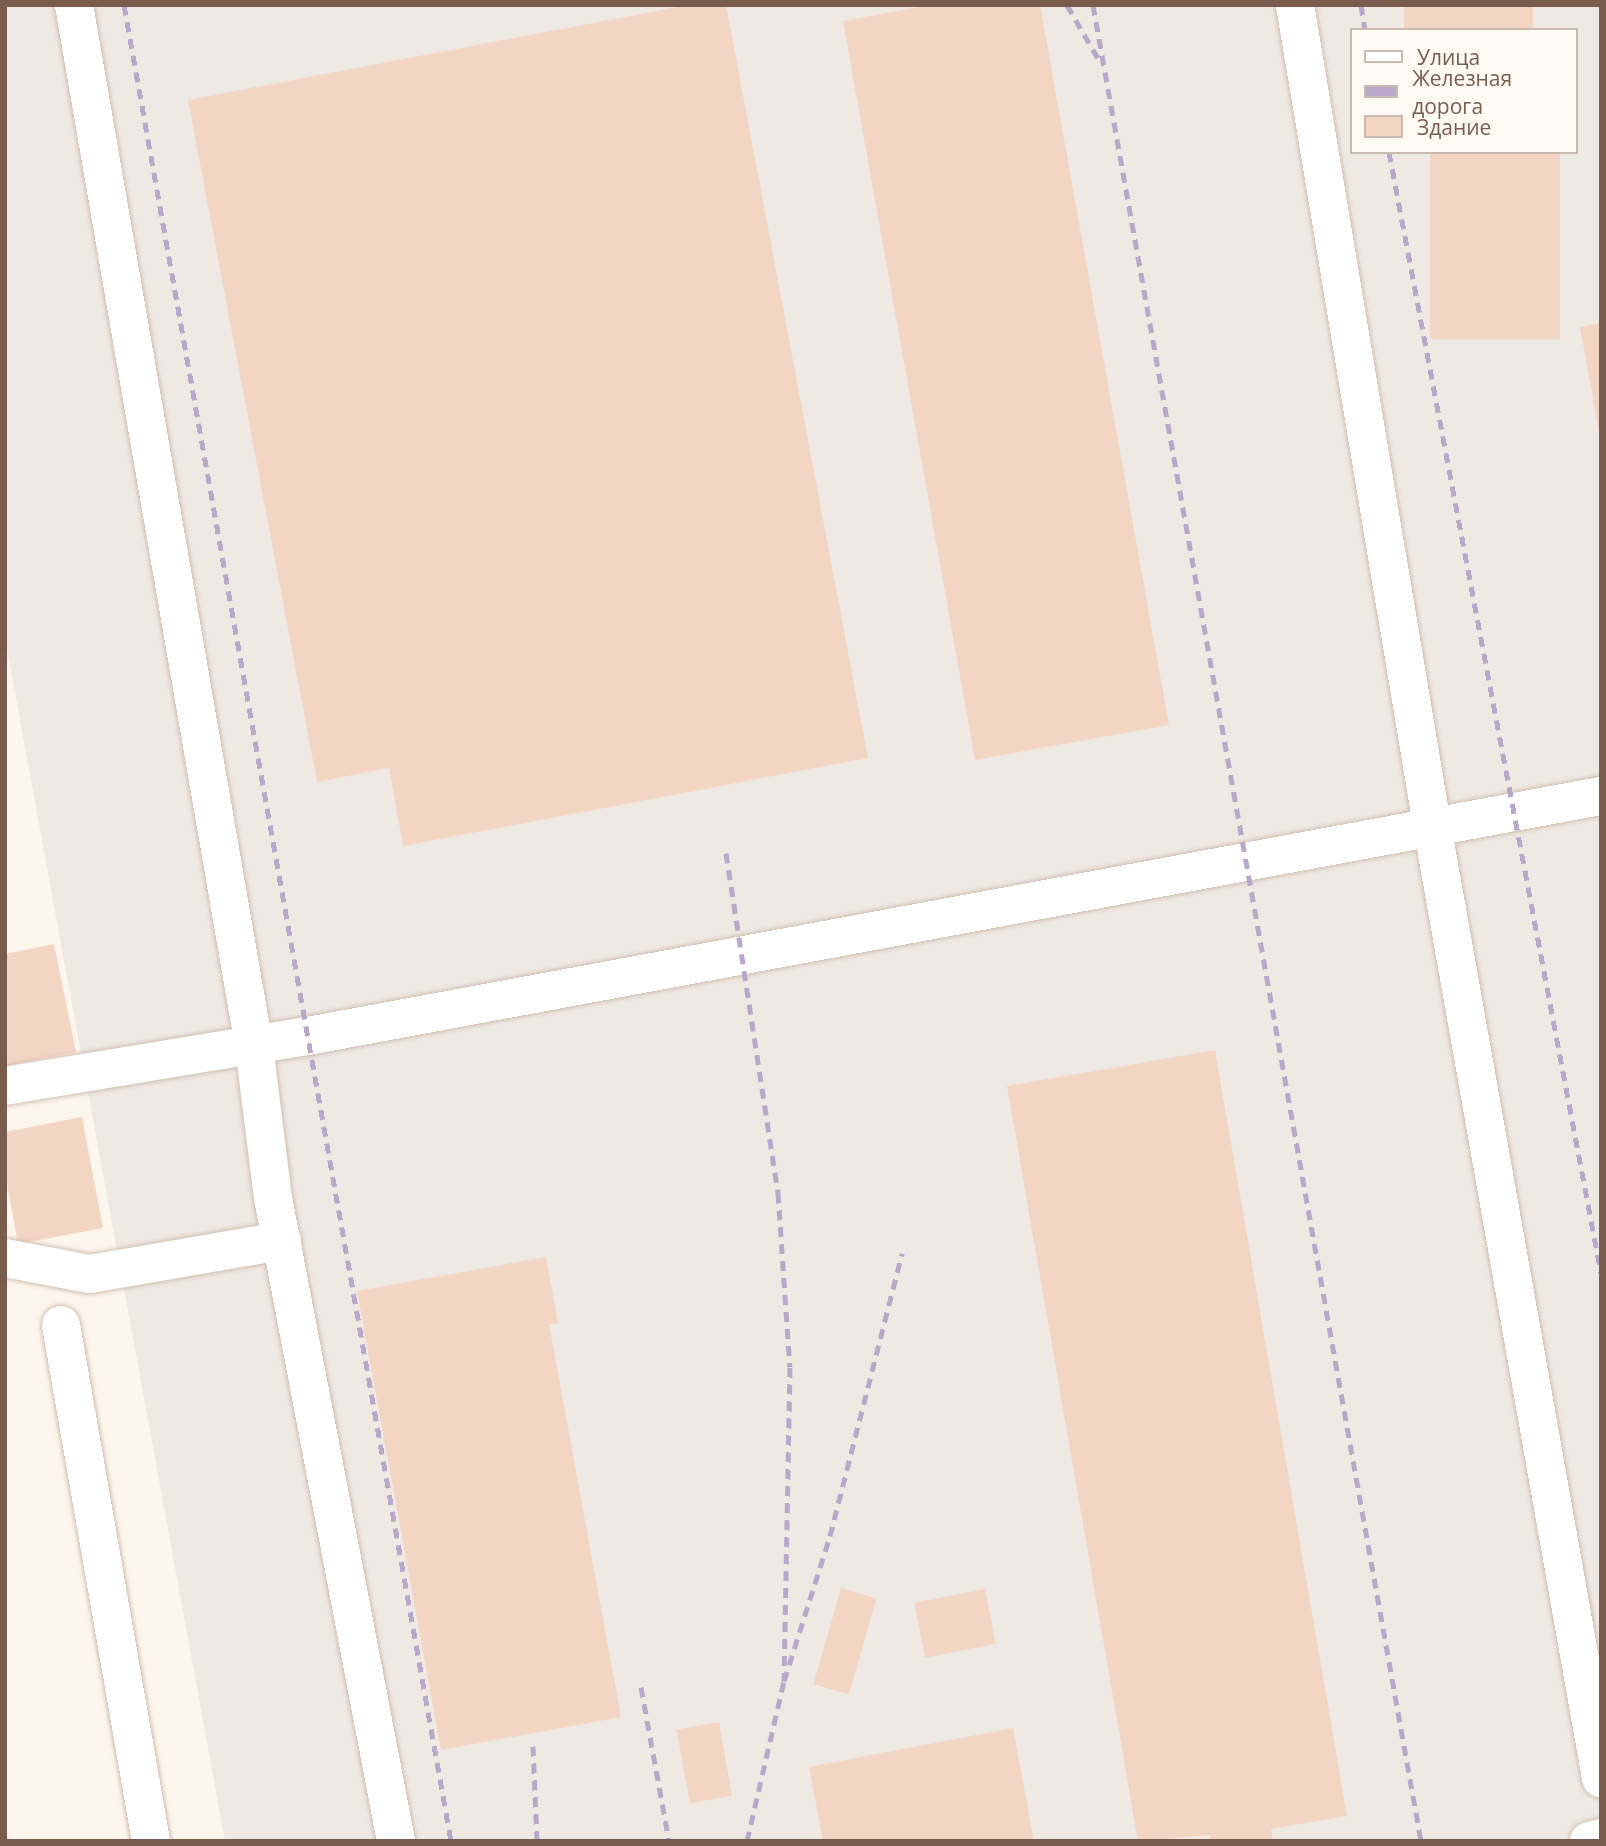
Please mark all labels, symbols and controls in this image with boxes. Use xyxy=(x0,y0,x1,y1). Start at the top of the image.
legend xyxy=(1350,28,1578,154)
text: Улица xyxy=(1417,43,1480,71)
text: Железная дорога xyxy=(1412,64,1512,120)
text: Здание xyxy=(1417,113,1491,141)

